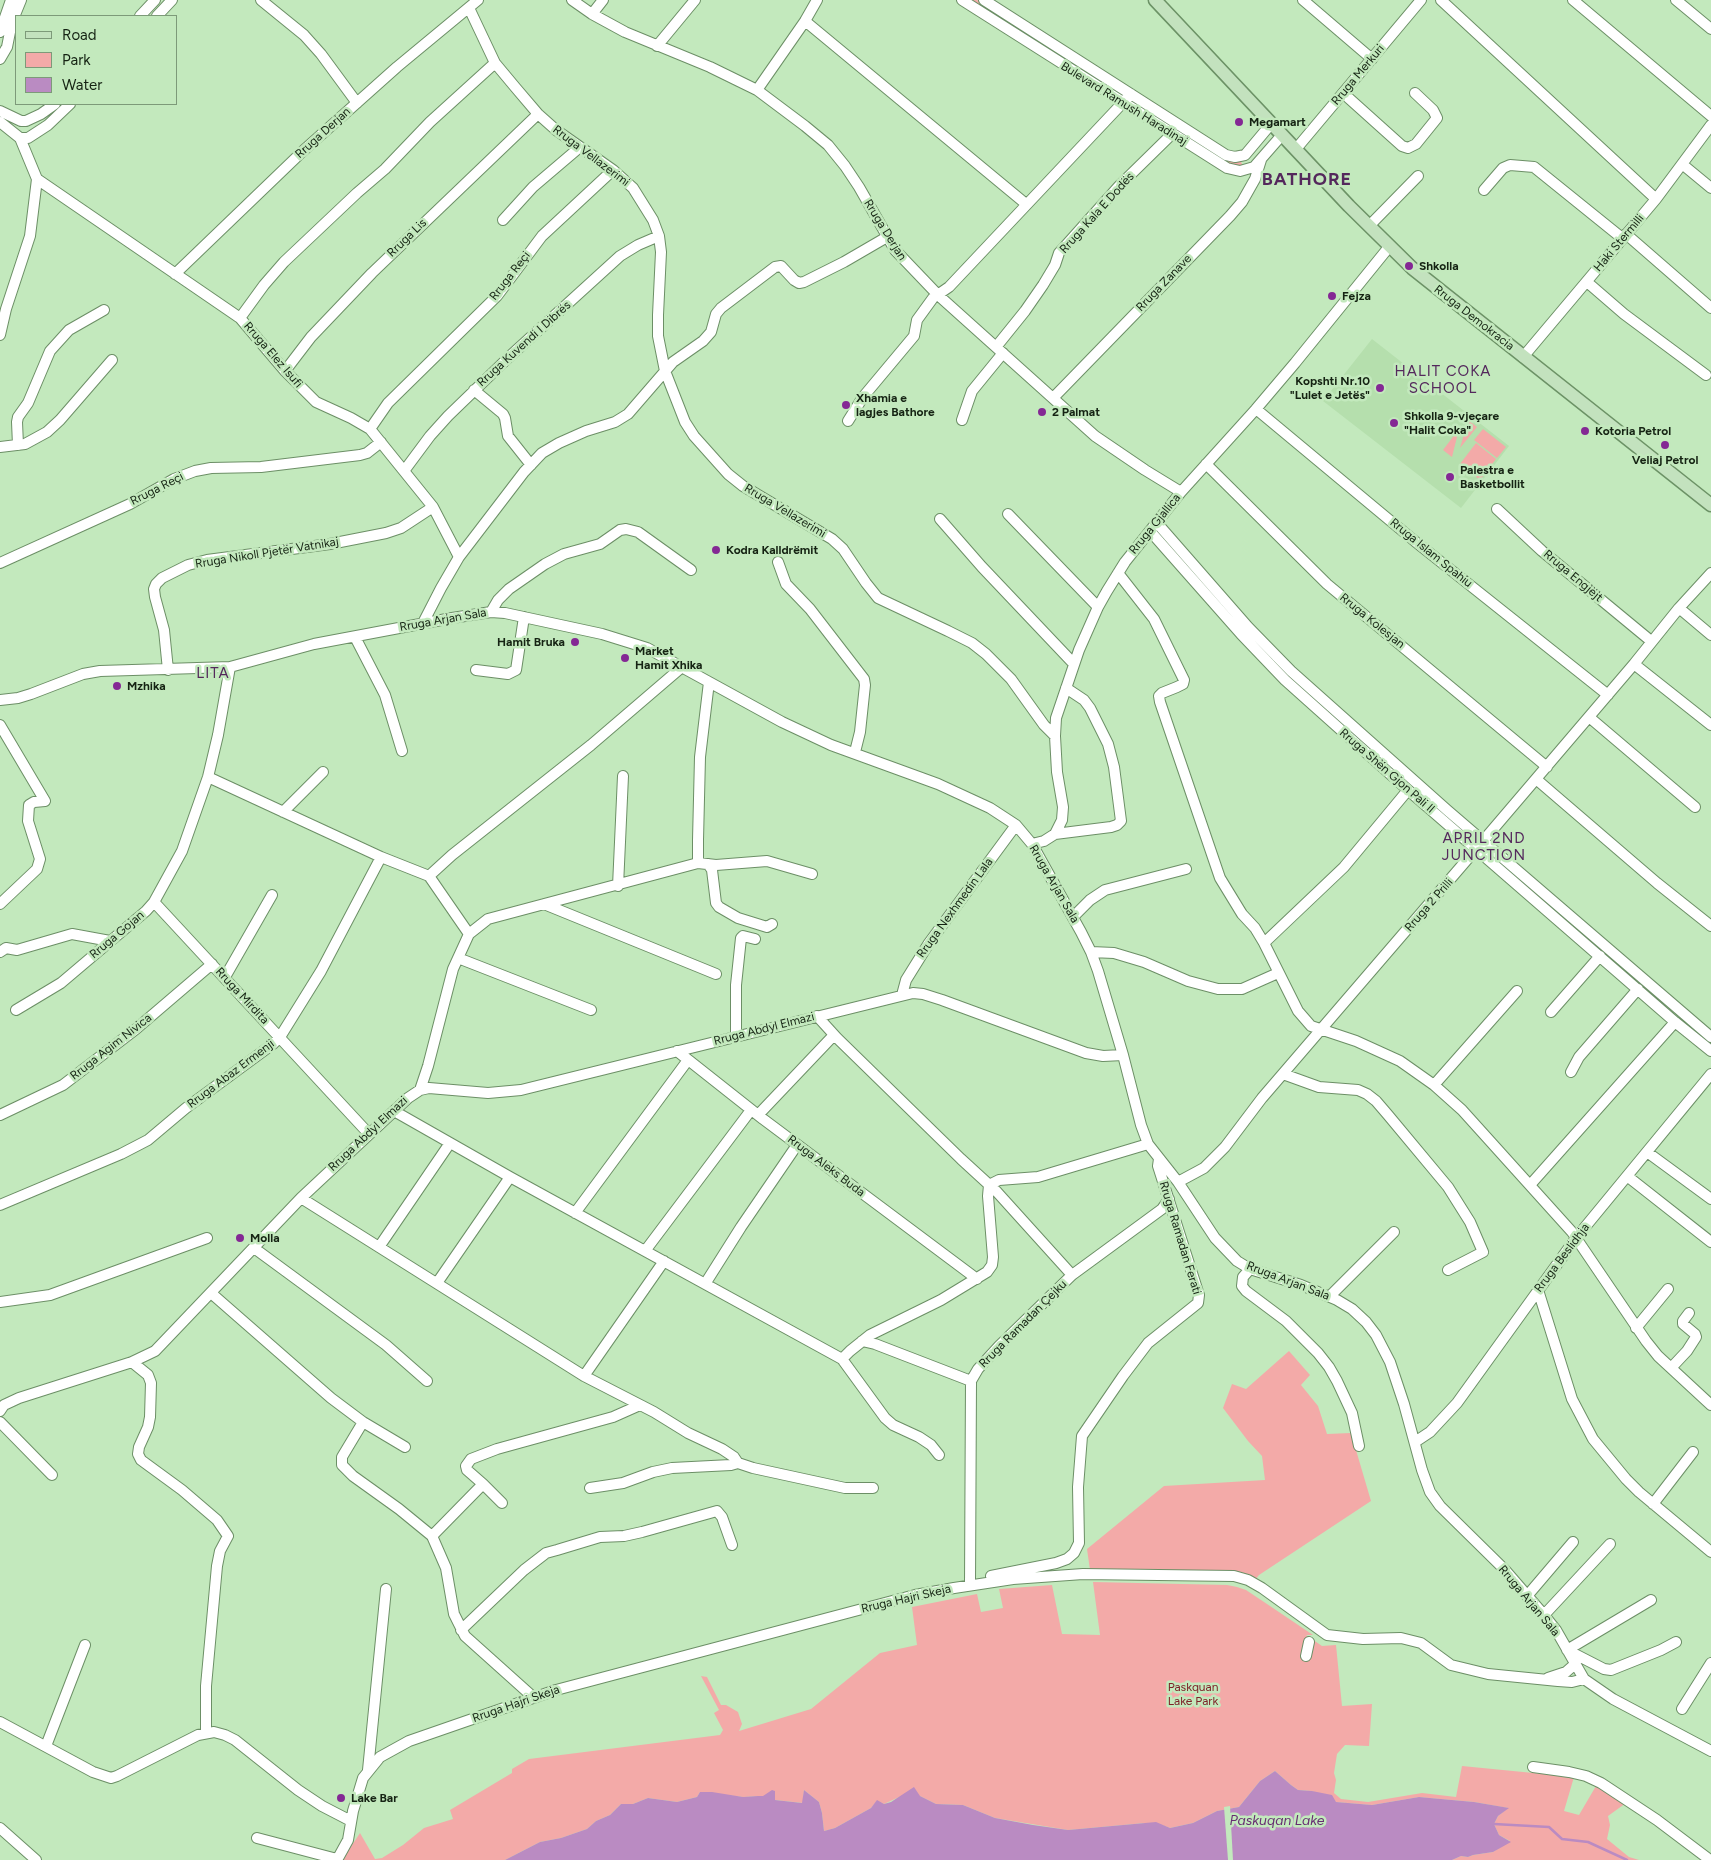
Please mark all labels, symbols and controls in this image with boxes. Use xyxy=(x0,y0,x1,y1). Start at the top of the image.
legend xyxy=(15,15,178,105)
text: Road xyxy=(62,26,97,44)
street label: Rruga Merkuri xyxy=(1329,42,1387,108)
text: Park xyxy=(62,51,91,69)
street label: Bulevard Ramush Haradinaj xyxy=(1058,59,1190,149)
text: Water xyxy=(62,76,102,94)
street label: Rruga Derjan xyxy=(292,104,354,162)
place label: Megamart xyxy=(1249,115,1306,129)
marker: Megamart xyxy=(1233,116,1245,128)
street label: Rruga Vellazerimi xyxy=(550,122,632,190)
district label: BATHORE xyxy=(1261,169,1353,191)
street label: Rruga Kala E Dodës xyxy=(1057,170,1137,256)
street label: Rruga Derjan xyxy=(861,197,909,263)
street label: Haki Stermilli xyxy=(1591,211,1647,275)
street label: Rruga Lis xyxy=(384,216,430,260)
street label: Rruga Reçi xyxy=(487,249,533,303)
street label: Rruga Zanave xyxy=(1133,252,1195,314)
place label: Shkolla xyxy=(1419,259,1459,273)
marker: Shkolla xyxy=(1403,260,1415,272)
street label: Rruga Demokracia xyxy=(1431,282,1517,354)
place label: Fejza xyxy=(1342,289,1371,303)
marker: Fejza xyxy=(1326,290,1338,302)
street label: Rruga Kuvendi I Dibrës xyxy=(474,298,574,390)
street label: Rruga Elez Isufi xyxy=(241,319,305,391)
district label: HALIT COKA SCHOOL xyxy=(1393,363,1493,398)
place label: Kopshti Nr.10 "Lulet e Jetës" xyxy=(1290,374,1370,402)
marker: Kopshti Nr.10 "Lulet e Jetës" xyxy=(1374,382,1386,394)
place label: Xhamia e lagjes Bathore xyxy=(856,391,935,419)
marker: Xhamia e lagjes Bathore xyxy=(840,399,852,411)
place label: 2 Palmat xyxy=(1052,405,1100,419)
marker: 2 Palmat xyxy=(1036,406,1048,418)
place label: Shkolla 9-vjeçare "Halit Coka" xyxy=(1404,409,1499,437)
marker: Shkolla 9-vjeçare "Halit Coka" xyxy=(1388,417,1400,429)
place label: Kotoria Petrol xyxy=(1595,424,1671,438)
marker: Kotoria Petrol xyxy=(1579,425,1591,437)
marker: Veliaj Petrol xyxy=(1659,439,1671,451)
place label: Veliaj Petrol xyxy=(1632,453,1698,467)
place label: Palestra e Basketbollit xyxy=(1460,463,1525,491)
street label: Rruga Reçi xyxy=(128,469,186,509)
marker: Palestra e Basketbollit xyxy=(1444,471,1456,483)
street label: Rruga Vellazerimi xyxy=(742,481,828,541)
street label: Rruga Gjallica xyxy=(1126,491,1184,557)
street label: Rruga Islam Spahiu xyxy=(1387,515,1475,591)
street label: Rruga Nikoll Pjetër Vatnikaj xyxy=(194,535,340,571)
place label: Kodra Kalldrëmit xyxy=(726,543,818,557)
marker: Kodra Kalldrëmit xyxy=(710,544,722,556)
street label: Rruga Engjëjt xyxy=(1540,547,1606,605)
street label: Rruga Kolesjan xyxy=(1337,590,1407,652)
street label: Rruga Arjan Sala xyxy=(399,605,487,635)
place label: Hamit Bruka xyxy=(497,635,565,649)
marker: Hamit Bruka xyxy=(569,636,581,648)
place label: Market Hamit Xhika xyxy=(635,644,702,672)
marker: Market Hamit Xhika xyxy=(619,652,631,664)
district label: LITA xyxy=(196,665,230,683)
place label: Mzhika xyxy=(127,679,166,693)
marker: Mzhika xyxy=(111,680,123,692)
street label: Rruga Shën Gjon Pali II xyxy=(1336,726,1438,816)
district label: APRIL 2ND JUNCTION xyxy=(1441,830,1527,865)
street label: Rruga Arjan Sala xyxy=(1026,842,1082,926)
street label: Rruga Nexhmedin Lala xyxy=(914,855,996,961)
street label: Rruga 2 Prilli xyxy=(1402,875,1456,935)
street label: Rruga Gojan xyxy=(87,908,147,962)
street label: Rruga Mirdita xyxy=(212,965,272,1027)
street label: Rruga Abdyl Elmazi xyxy=(712,1010,816,1048)
street label: Rruga Agim Nivica xyxy=(68,1011,154,1083)
street label: Rruga Abaz Ermenji xyxy=(185,1037,277,1111)
street label: Rruga Abdyl Elmazi xyxy=(325,1094,411,1174)
street label: Rruga Aleks Buda xyxy=(784,1132,868,1200)
street label: Rruga Ramadan Ferati xyxy=(1156,1180,1204,1296)
street label: Rruga Beslidhja xyxy=(1531,1221,1593,1295)
place label: Molla xyxy=(250,1231,280,1245)
marker: Molla xyxy=(234,1232,246,1244)
street label: Rruga Arjan Sala xyxy=(1244,1259,1332,1303)
street label: Rruga Ramadan Çejku xyxy=(976,1277,1070,1371)
street label: Rruga Arjan Sala xyxy=(1495,1563,1563,1639)
street label: Rruga Hajri Skeja xyxy=(860,1582,952,1616)
park label: Paskquan Lake Park xyxy=(1168,1680,1218,1708)
street label: Rruga Hajri Skeja xyxy=(470,1682,562,1726)
place label: Lake Bar xyxy=(351,1791,398,1805)
marker: Lake Bar xyxy=(335,1792,347,1804)
water label: Paskuqan Lake xyxy=(1230,1813,1324,1829)

